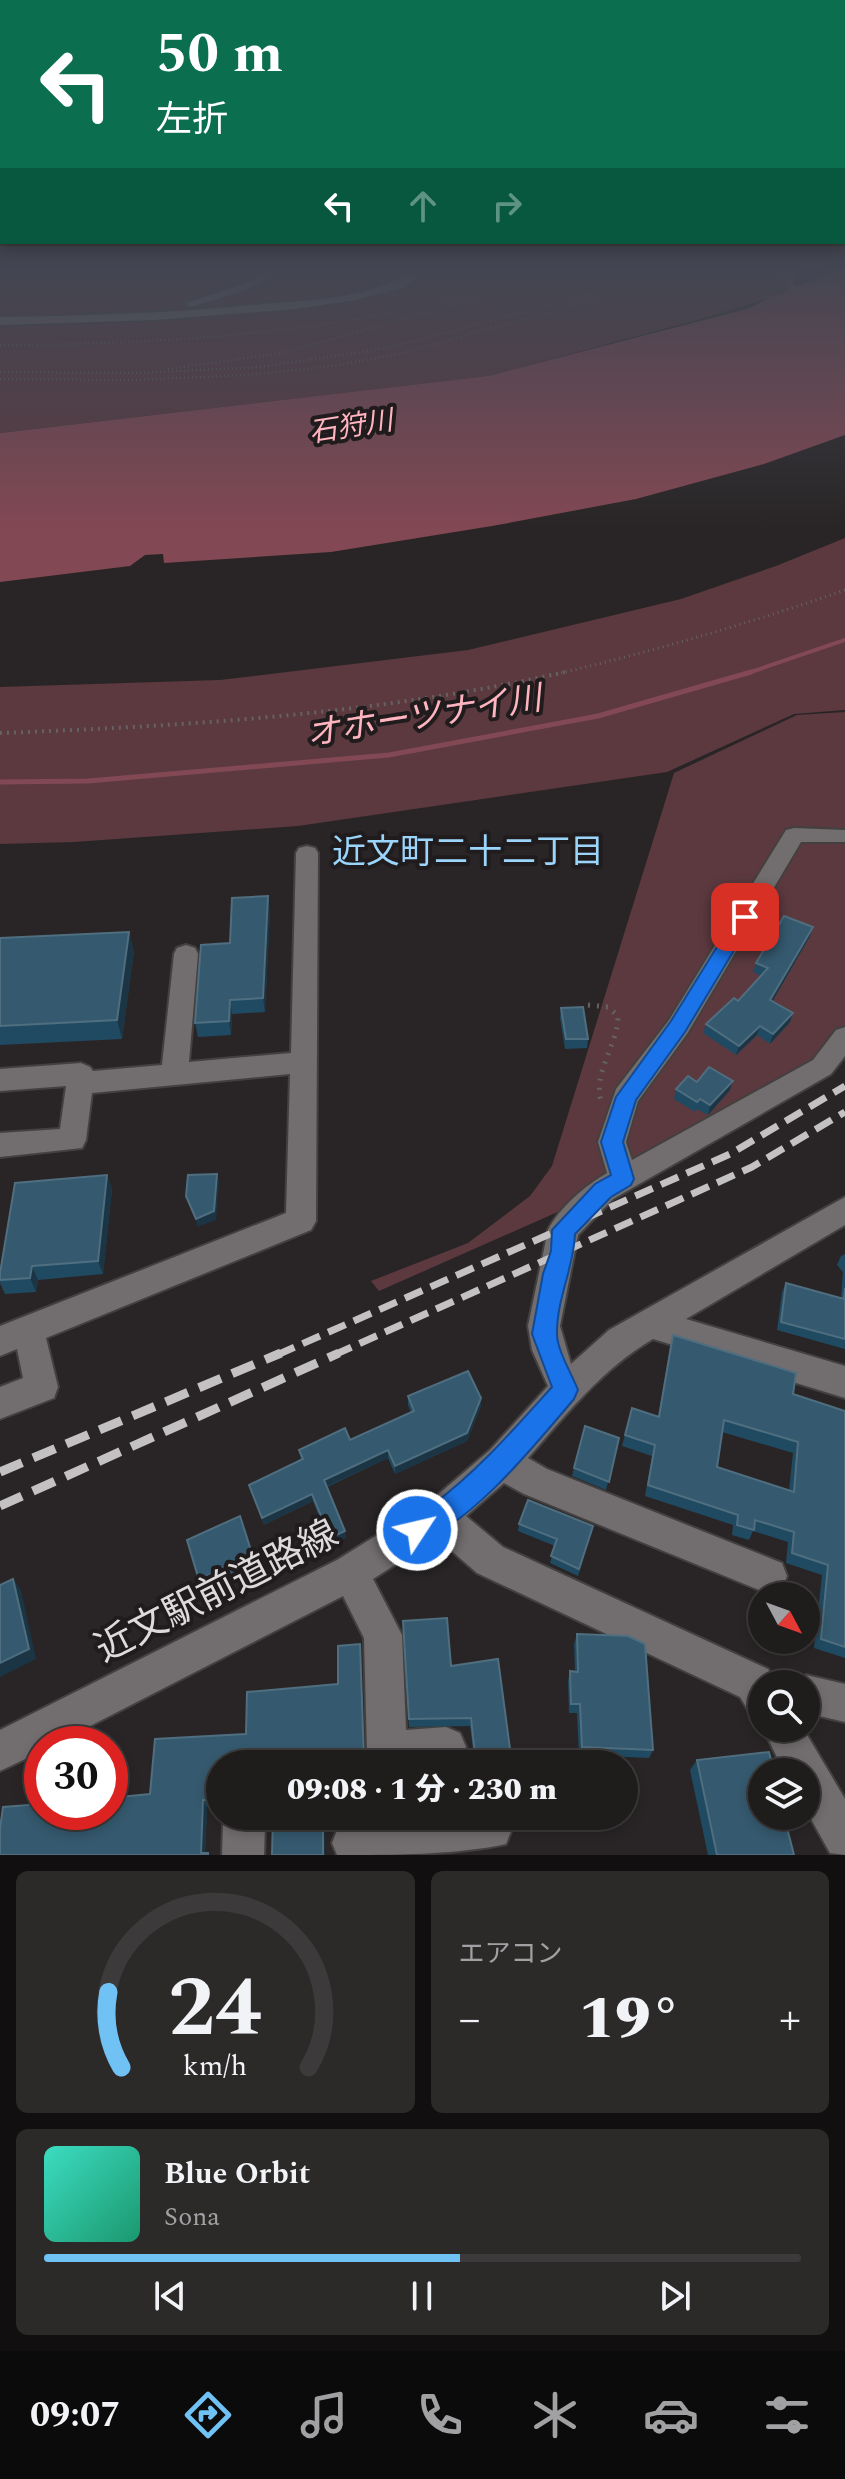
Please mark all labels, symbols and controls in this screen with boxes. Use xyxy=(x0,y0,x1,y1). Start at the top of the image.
text: 50 m xyxy=(156,12,283,97)
icon: left xyxy=(24,32,128,136)
text: 左折 xyxy=(156,93,228,148)
icon: left xyxy=(317,184,361,228)
icon: ahead xyxy=(401,184,445,228)
icon: right xyxy=(485,184,529,228)
water label: 石狩川 xyxy=(306,399,399,455)
water label: オホーツナイ川 xyxy=(303,672,548,761)
district label: 近文町二十二丁目 xyxy=(332,827,604,879)
pin xyxy=(711,883,779,951)
icon: arrive xyxy=(723,895,767,939)
position arrow xyxy=(375,1488,459,1572)
street label: 近文駅前道路線 xyxy=(85,1506,349,1678)
north arrow xyxy=(748,1582,820,1654)
map controls xyxy=(748,1582,820,1830)
button: search xyxy=(748,1670,820,1742)
speed limit sign: 30 xyxy=(24,1726,128,1830)
button: layers xyxy=(748,1758,820,1830)
text: 09:08 · 1 分 · 230 m xyxy=(287,1767,557,1813)
text: エアコン xyxy=(459,1934,563,1974)
text: 24 xyxy=(169,1946,262,2073)
text: 19° xyxy=(579,1973,681,2065)
text: − xyxy=(459,1986,481,2053)
text: + xyxy=(779,1986,801,2053)
text: km/h xyxy=(183,2045,247,2088)
text: Blue Orbit xyxy=(164,2151,310,2197)
text: Sona xyxy=(164,2197,220,2237)
icon: previous xyxy=(148,2274,192,2318)
icon: pause xyxy=(400,2274,444,2318)
icon: next xyxy=(653,2274,697,2318)
icon: directions xyxy=(180,2387,236,2443)
icon: music xyxy=(296,2387,352,2443)
icon: phone xyxy=(412,2387,468,2443)
icon: climate xyxy=(527,2387,583,2443)
icon: car xyxy=(643,2387,699,2443)
icon: filters xyxy=(759,2387,815,2443)
text: 09:07 xyxy=(30,2388,120,2443)

